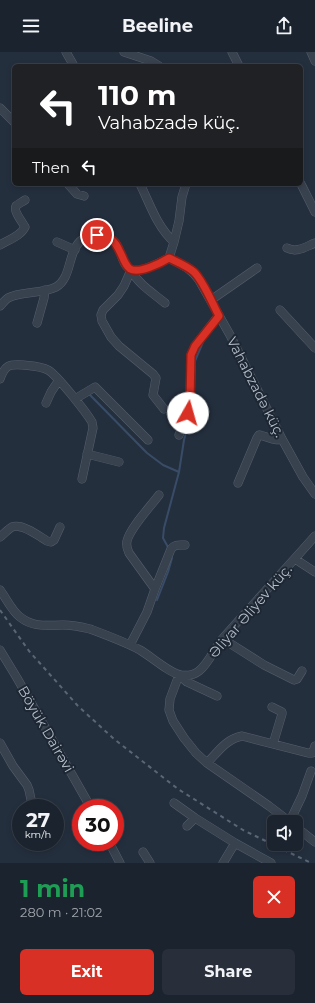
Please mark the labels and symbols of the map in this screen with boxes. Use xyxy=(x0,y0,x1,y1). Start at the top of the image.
pin xyxy=(80,218,114,252)
street label: Vahabzadə küç. xyxy=(223,334,289,440)
position arrow xyxy=(167,392,209,434)
street label: Əliyar Əliyev küç. xyxy=(204,560,296,662)
street label: Böyük Dairəvi xyxy=(14,683,78,775)
speed limit sign: 30 xyxy=(72,799,124,851)

